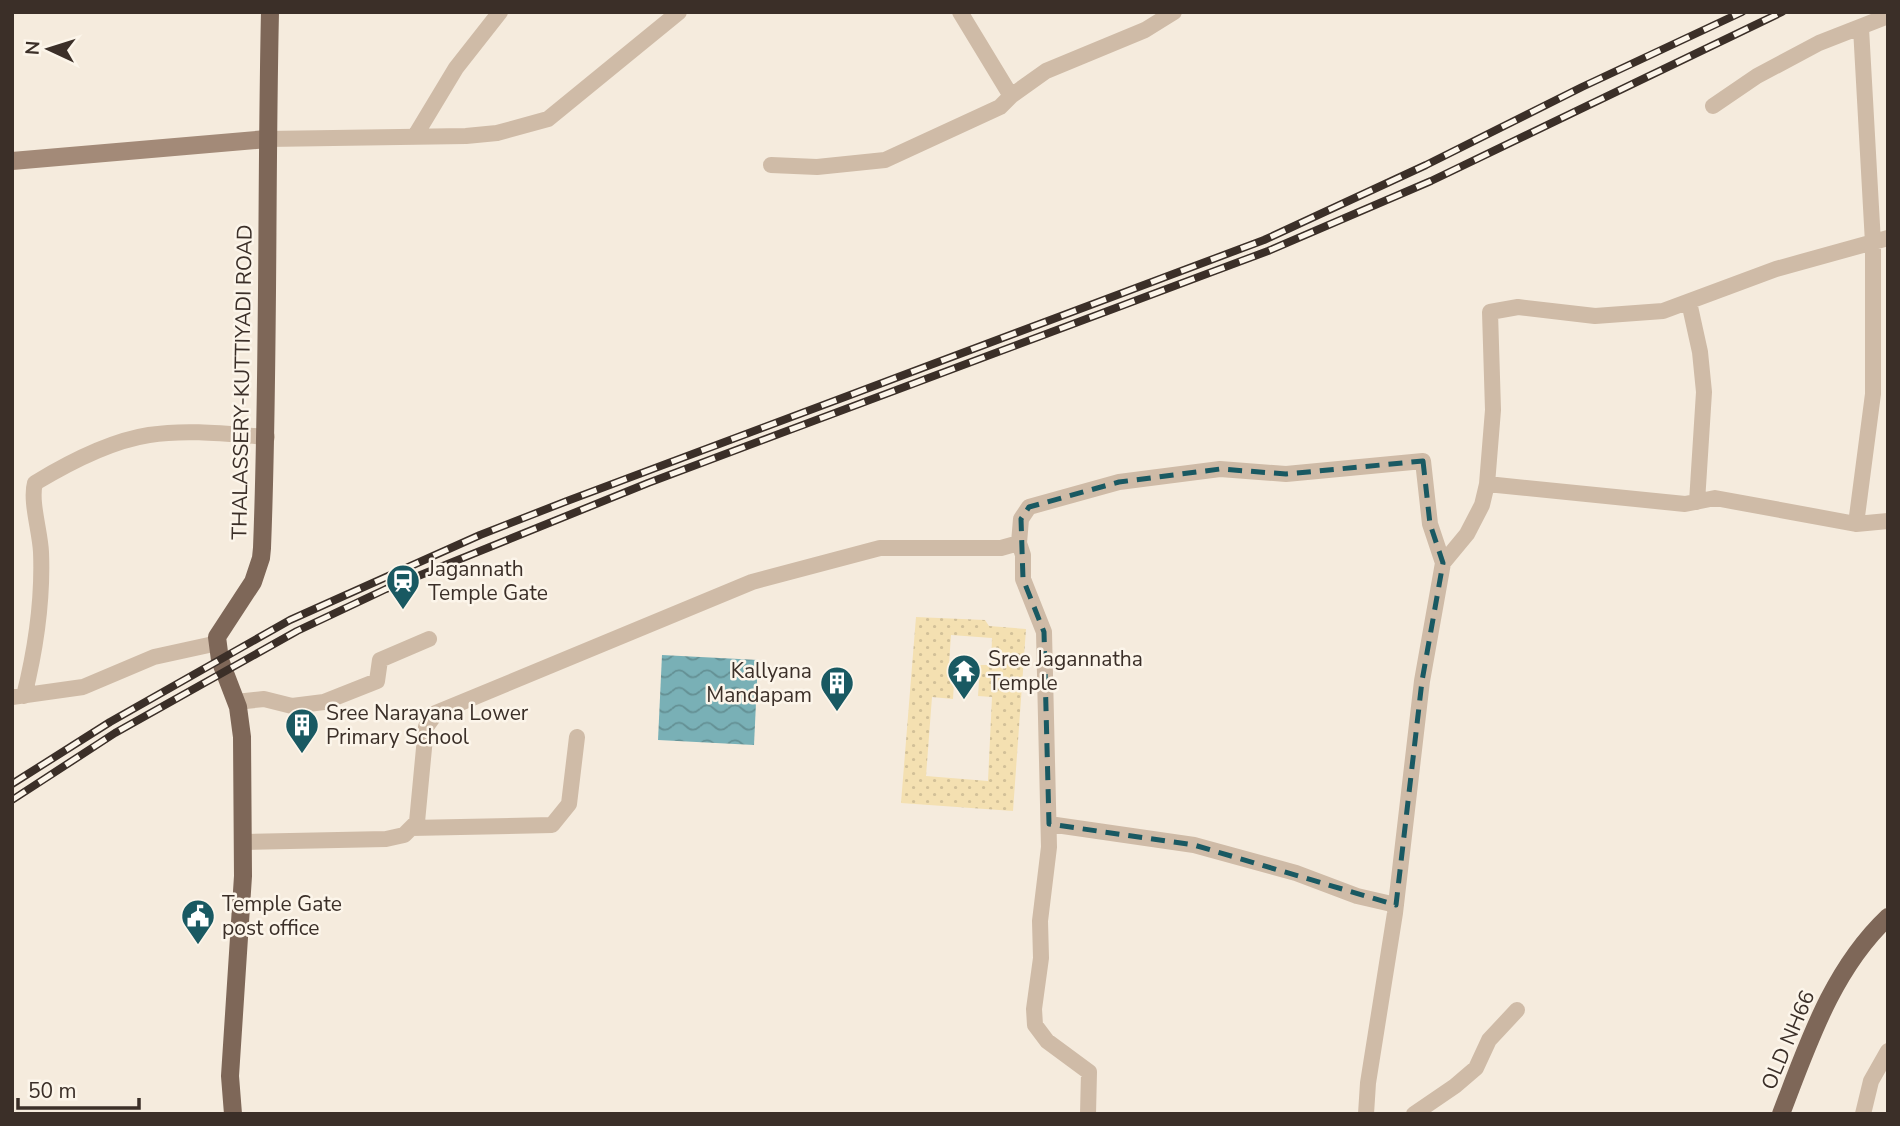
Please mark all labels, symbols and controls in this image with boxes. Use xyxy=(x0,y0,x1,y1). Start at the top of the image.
north arrow xyxy=(14,14,84,84)
text: N xyxy=(20,40,47,56)
street label: THALASSERY-KUTTIYADI ROAD xyxy=(225,224,259,540)
place label: Jagannath Temple Gate xyxy=(427,555,548,607)
station icon: Jagannath Temple Gate xyxy=(384,562,422,611)
place label: Sree Jagannatha Temple xyxy=(988,645,1143,697)
temple icon: Sree Jagannatha Temple xyxy=(945,652,983,701)
place label: Kallyana Mandapam xyxy=(706,657,812,709)
building icon: Kallyana Mandapam xyxy=(818,664,856,713)
place label: Sree Narayana Lower Primary School xyxy=(326,699,529,751)
building icon: Sree Narayana Lower Primary School xyxy=(283,706,321,755)
place label: Temple Gate post office xyxy=(222,890,342,942)
public building icon: Temple Gate post office xyxy=(179,897,217,946)
street label: OLD NH66 xyxy=(1755,986,1821,1094)
scale bar xyxy=(18,1066,138,1110)
text: 50 m xyxy=(28,1077,77,1105)

